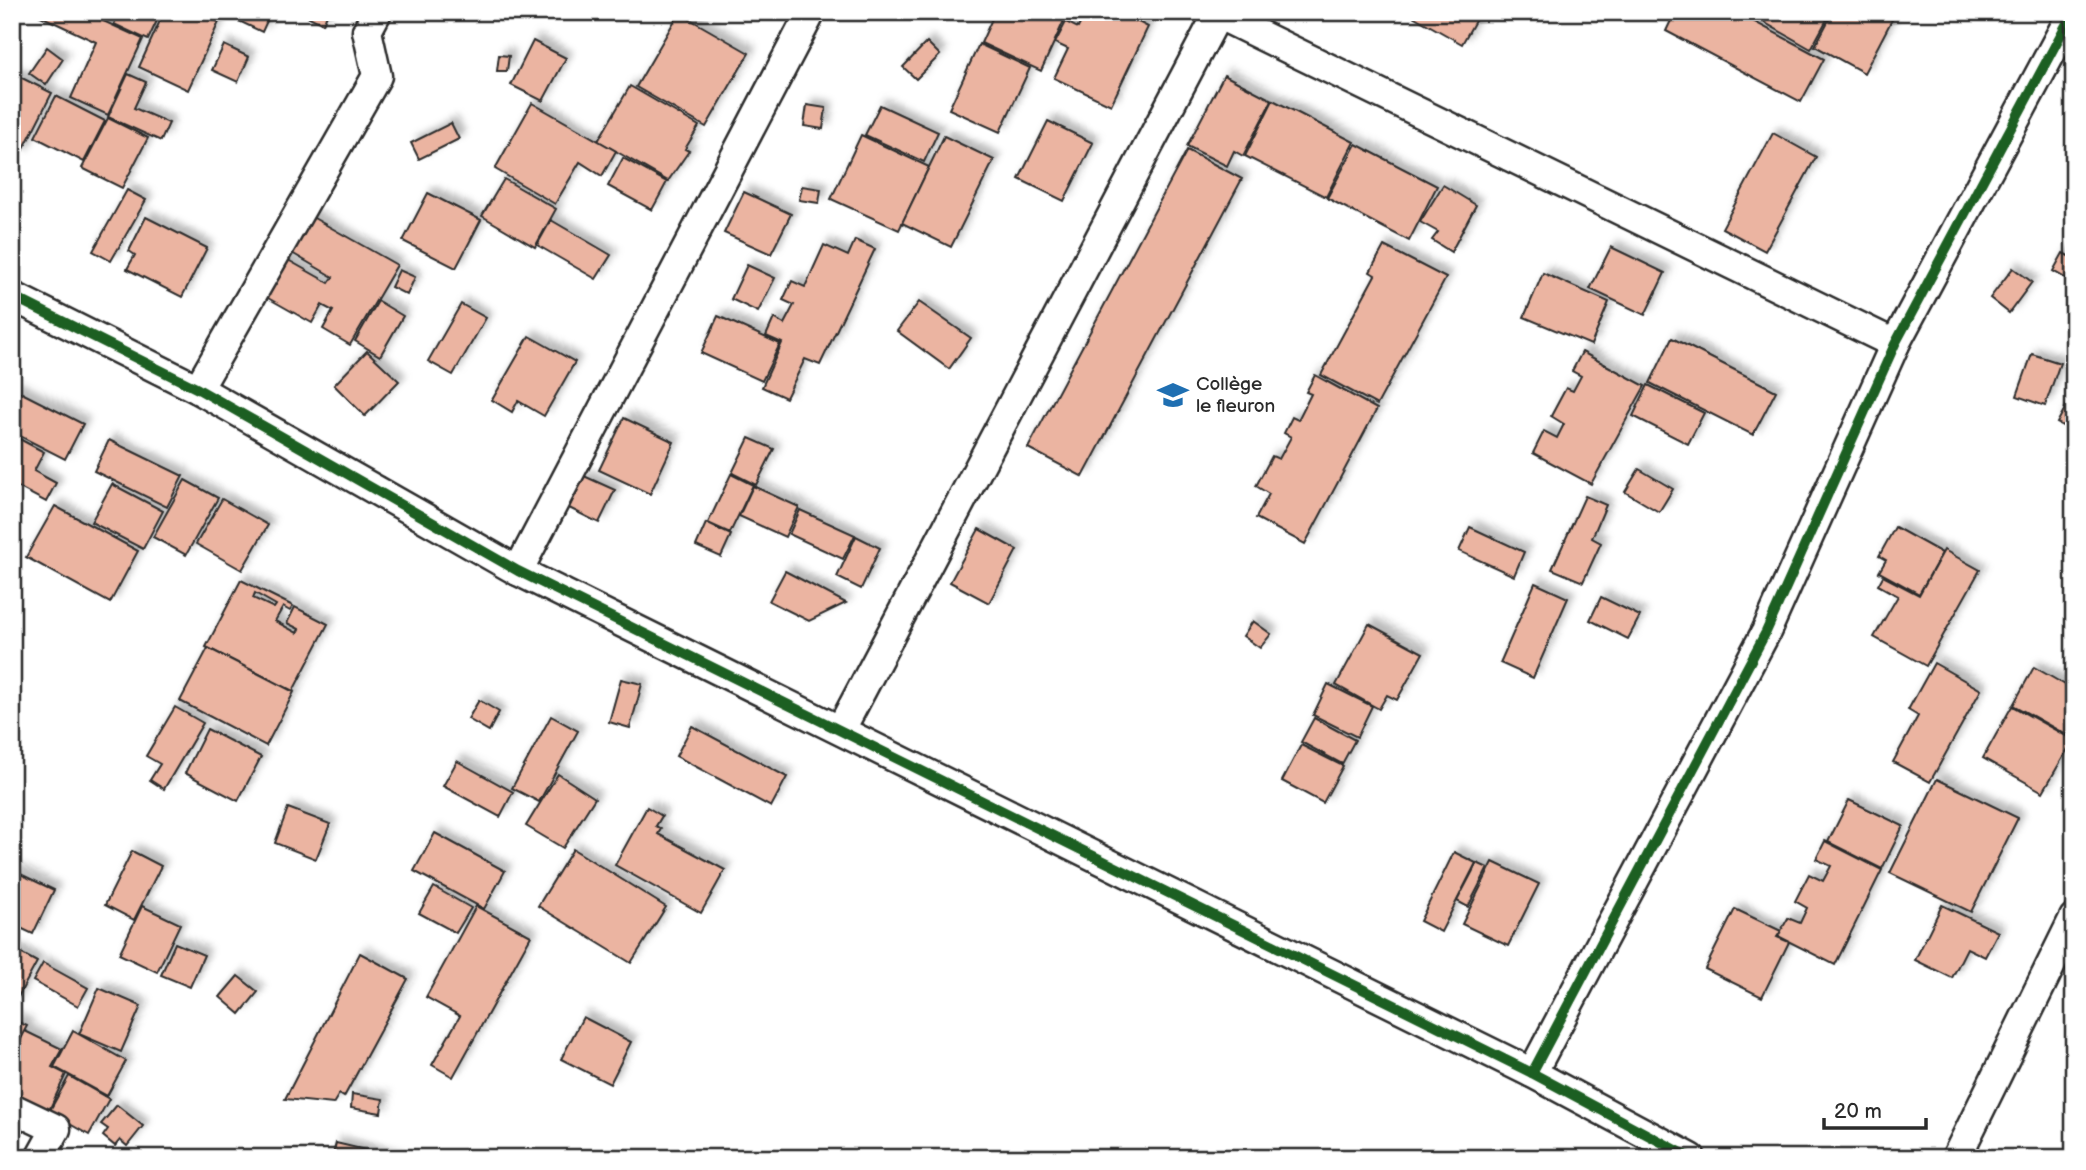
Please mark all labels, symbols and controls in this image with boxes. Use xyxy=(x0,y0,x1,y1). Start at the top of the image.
place label: Collège le fleuron xyxy=(1196,373,1275,418)
school or university icon: Collège le fleuron xyxy=(1156,378,1190,412)
scale bar xyxy=(1824,1086,1925,1130)
text: 20 m xyxy=(1834,1099,1882,1124)

